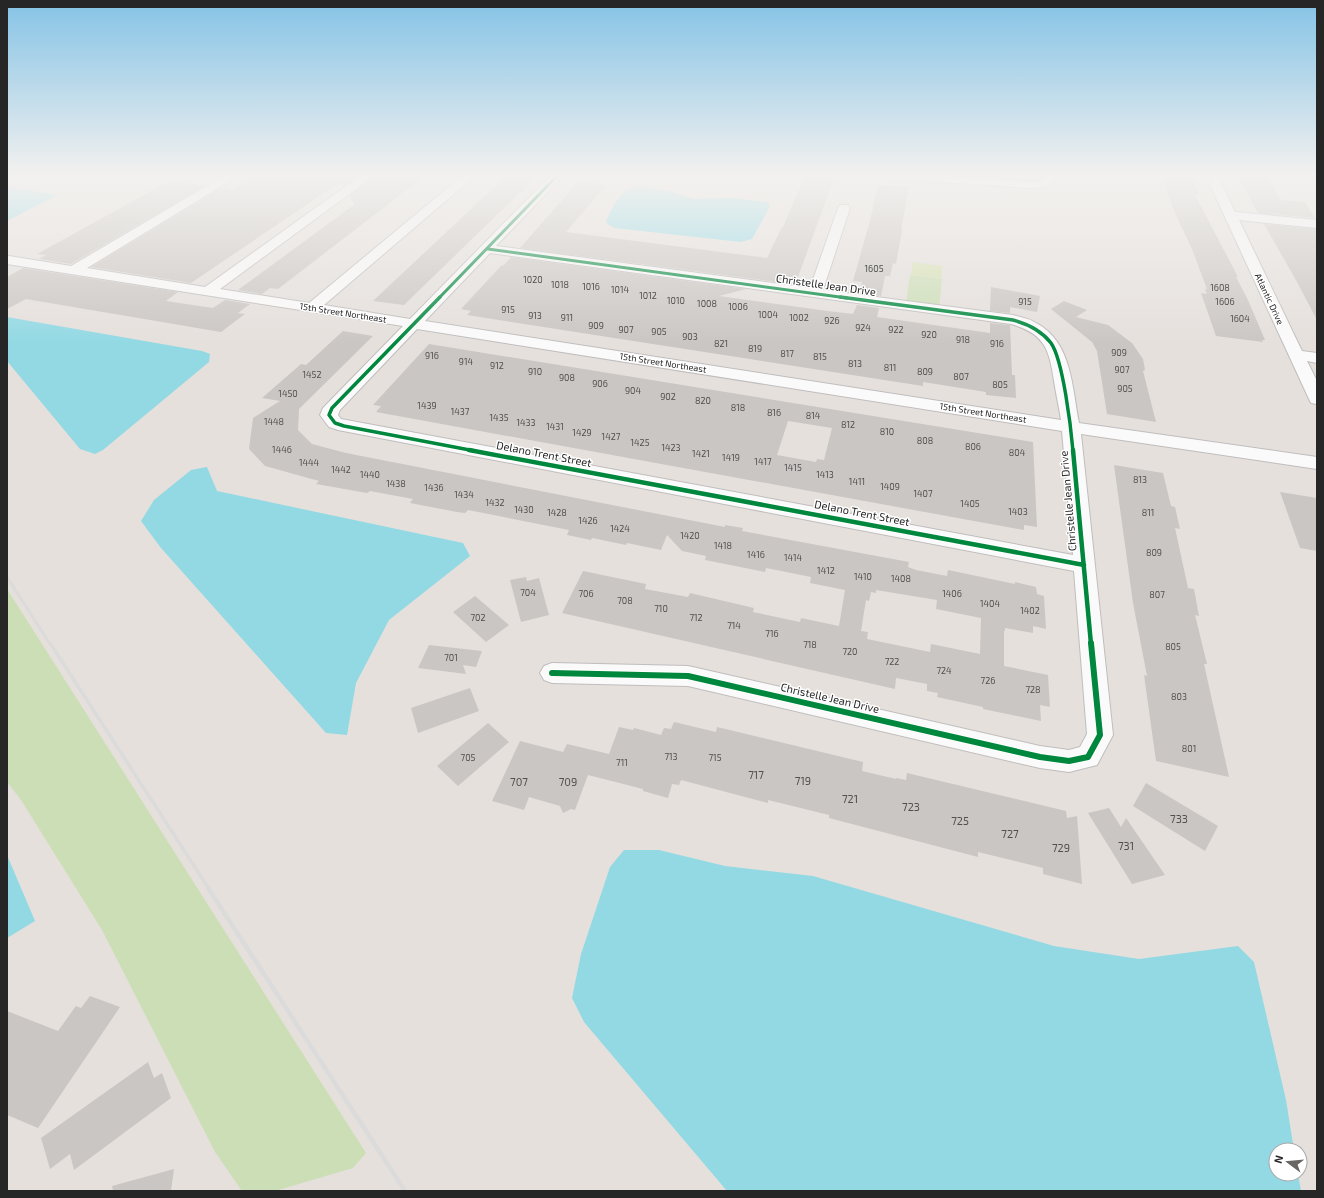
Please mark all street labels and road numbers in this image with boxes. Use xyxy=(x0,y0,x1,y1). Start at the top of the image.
street label: Christelle Jean Drive xyxy=(775,271,877,298)
street label: Atlantic Drive xyxy=(1253,271,1286,326)
street label: 15th Street Northeast xyxy=(299,300,388,325)
street label: 15th Street Northeast xyxy=(619,350,708,375)
street label: 15th Street Northeast xyxy=(939,400,1028,425)
street label: Delano Trent Street xyxy=(495,438,593,469)
street label: Christelle Jean Drive xyxy=(1057,450,1078,552)
street label: Delano Trent Street xyxy=(813,497,911,528)
street label: Christelle Jean Drive xyxy=(780,680,881,715)

